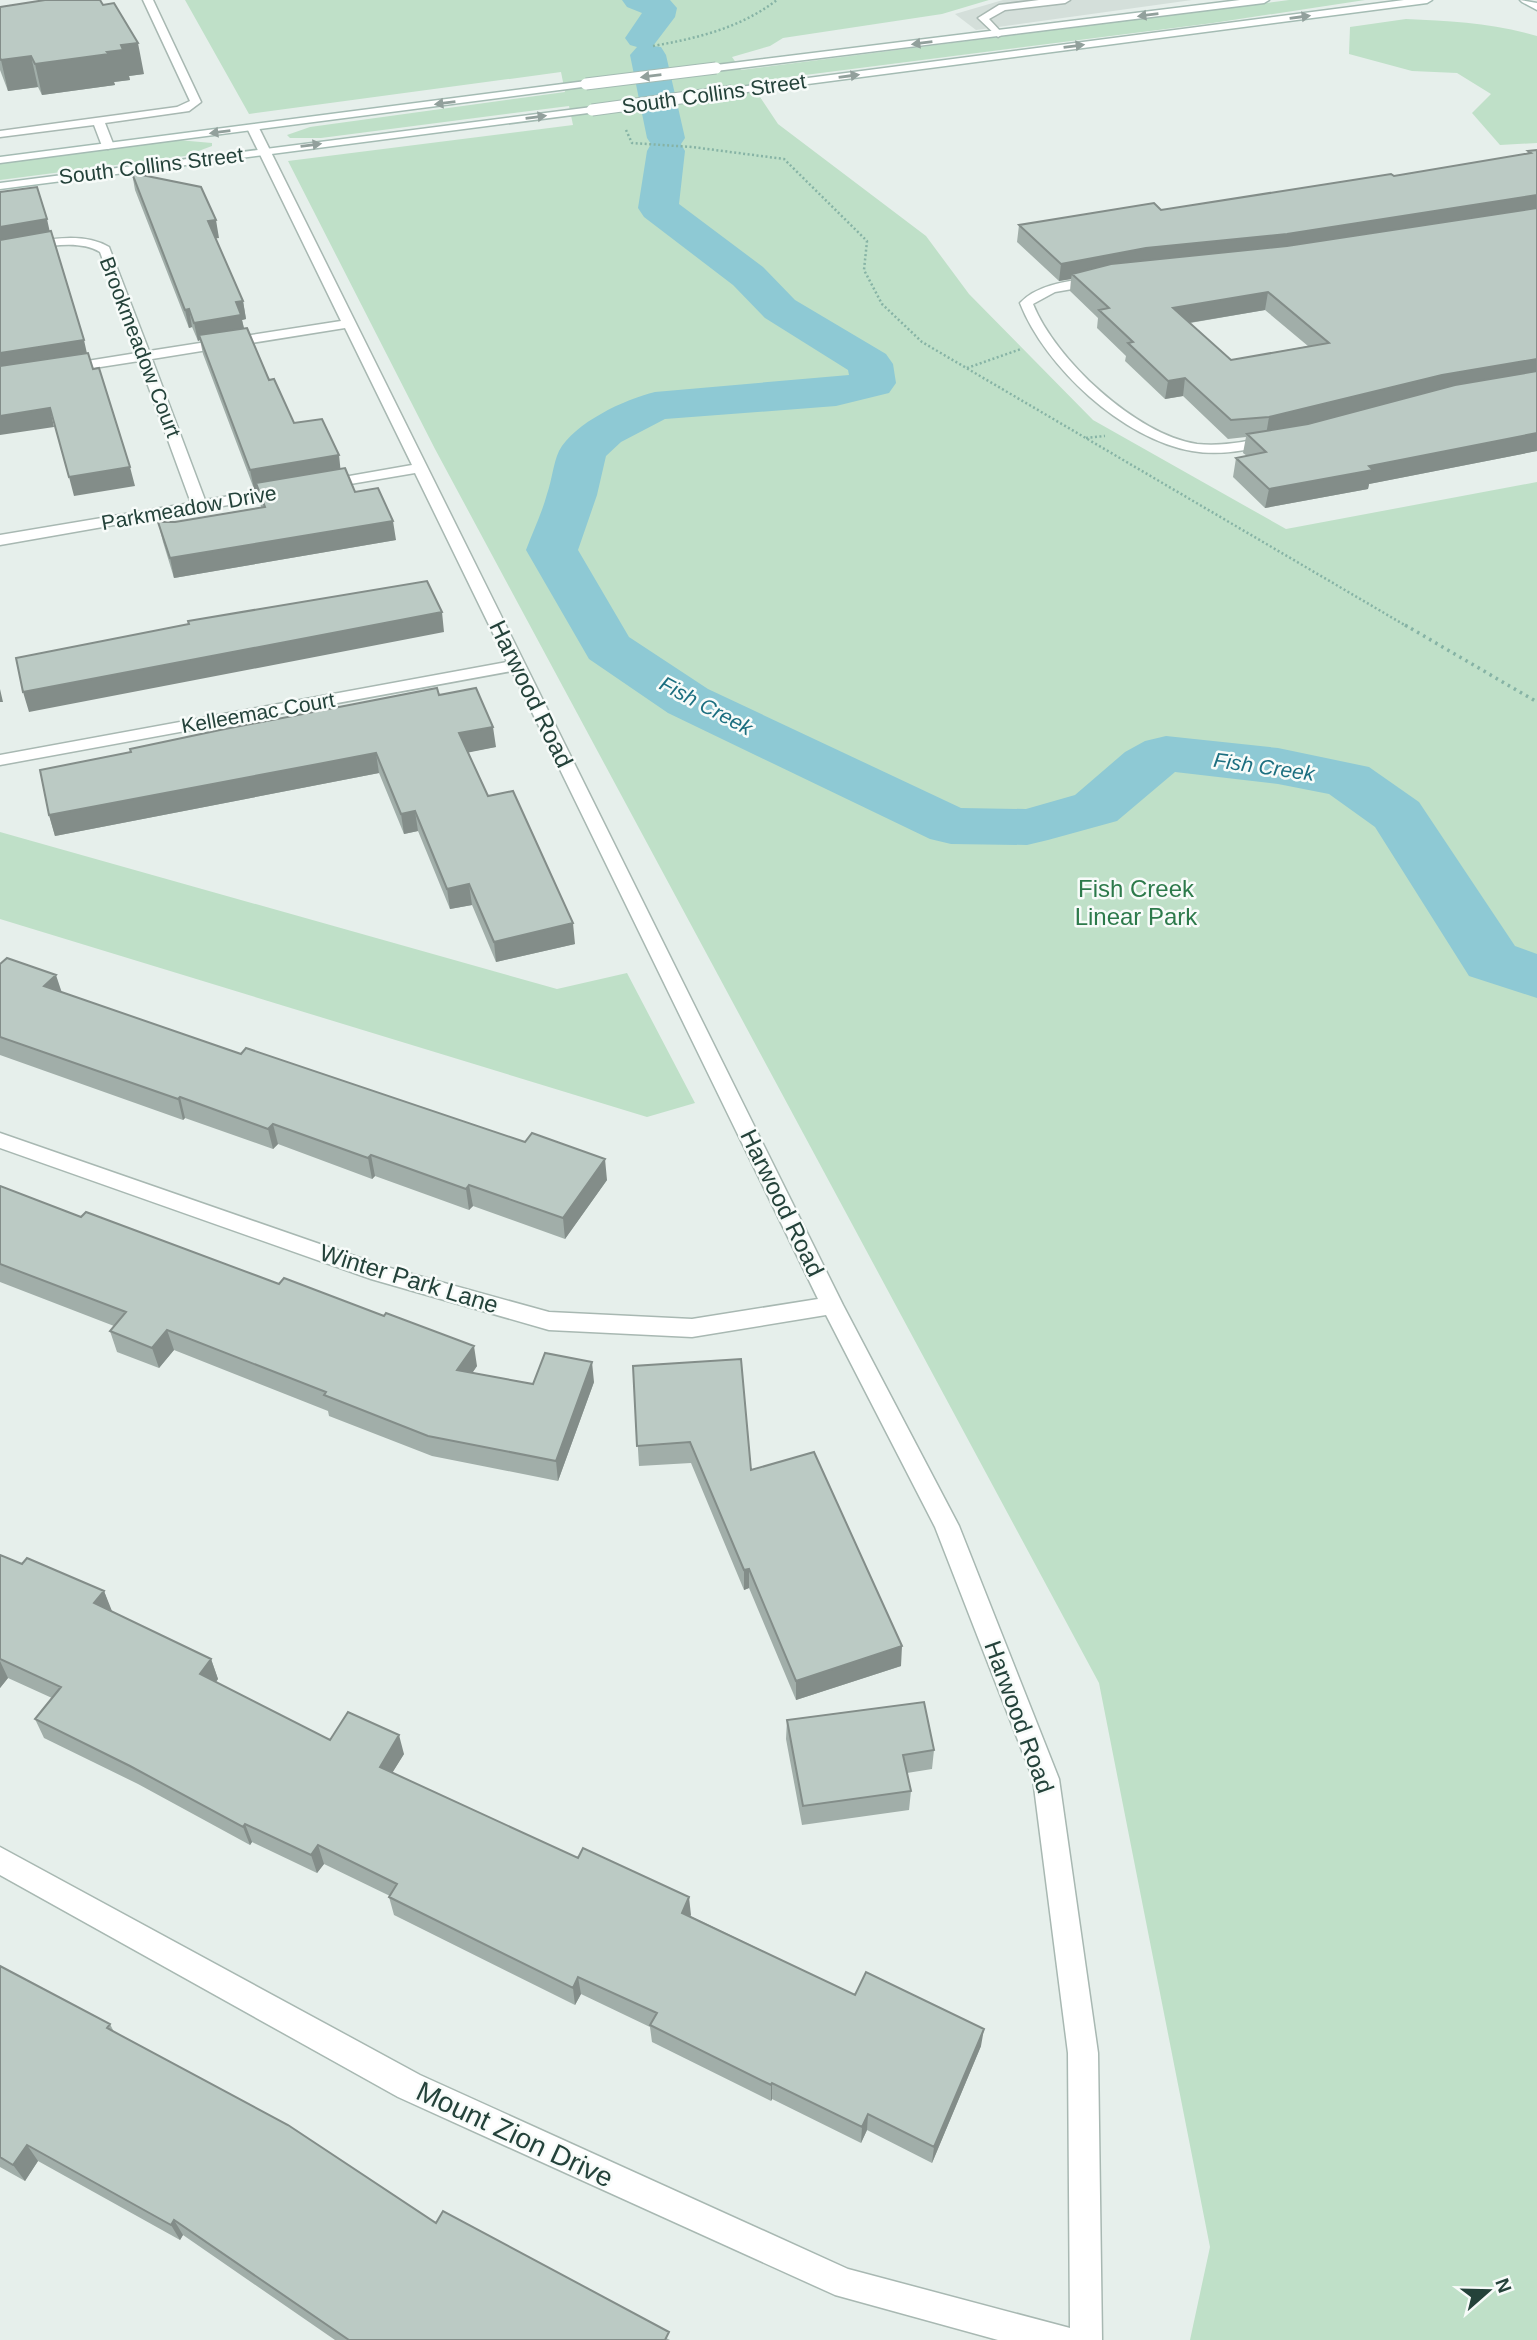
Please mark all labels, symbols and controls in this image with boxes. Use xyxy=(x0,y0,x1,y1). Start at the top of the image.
one-way arrow xyxy=(1137,9,1159,20)
one-way arrow xyxy=(1289,11,1311,22)
one-way arrow xyxy=(911,38,933,49)
one-way arrow xyxy=(1063,41,1085,52)
street label: South Collins Street xyxy=(620,69,808,118)
one-way arrow xyxy=(640,70,662,81)
one-way arrow xyxy=(838,70,860,81)
one-way arrow xyxy=(434,97,456,108)
one-way arrow xyxy=(526,111,548,122)
one-way arrow xyxy=(209,126,231,137)
one-way arrow xyxy=(300,140,322,151)
street label: South Collins Street xyxy=(57,143,245,188)
street label: Brookmeadow Court xyxy=(95,253,186,440)
street label: Parkmeadow Drive xyxy=(100,481,278,534)
street label: Harwood Road xyxy=(484,616,579,772)
water label: Fish Creek xyxy=(656,672,758,740)
street label: Kelleemac Court xyxy=(179,688,337,737)
water label: Fish Creek xyxy=(1212,748,1317,785)
park label: Fish Creek Linear Park xyxy=(1075,875,1198,930)
street label: Harwood Road xyxy=(735,1125,830,1281)
street label: Winter Park Lane xyxy=(317,1239,502,1319)
street label: Harwood Road xyxy=(979,1637,1060,1797)
street label: Mount Zion Drive xyxy=(412,2075,618,2194)
north arrow xyxy=(1453,2256,1523,2326)
text: N xyxy=(1491,2275,1516,2295)

